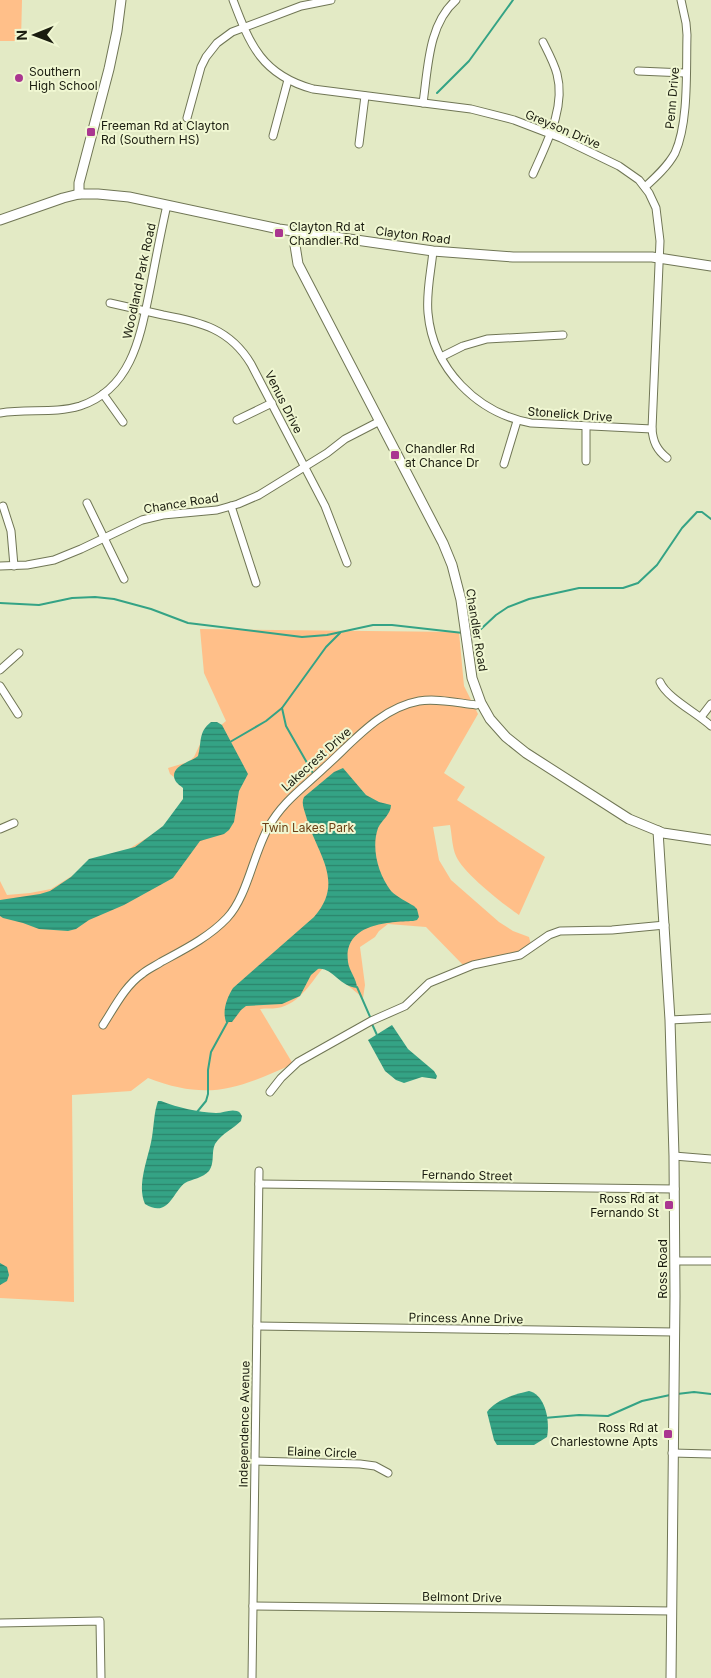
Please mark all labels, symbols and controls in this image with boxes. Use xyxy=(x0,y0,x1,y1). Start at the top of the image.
north arrow xyxy=(10,10,60,60)
text: N xyxy=(13,30,30,41)
place label: Southern High School xyxy=(29,64,98,93)
street label: Penn Drive xyxy=(662,66,682,130)
marker: Southern High School xyxy=(13,72,25,84)
street label: Greyson Drive xyxy=(523,106,603,152)
place label: Freeman Rd at Clayton Rd (Southern HS) xyxy=(101,118,229,147)
marker: Freeman Rd at Clayton Rd (Southern HS) xyxy=(85,126,97,138)
place label: Clayton Rd at Chandler Rd xyxy=(289,219,365,248)
street label: Woodland Park Road xyxy=(119,222,159,340)
street label: Clayton Road xyxy=(375,223,451,247)
marker: Clayton Rd at Chandler Rd xyxy=(273,227,285,239)
street label: Venus Drive xyxy=(262,368,306,436)
street label: Stonelick Drive xyxy=(527,404,613,424)
place label: Chandler Rd at Chance Dr xyxy=(405,441,480,470)
marker: Chandler Rd at Chance Dr xyxy=(389,449,401,461)
street label: Chance Road xyxy=(142,490,220,516)
street label: Chandler Road xyxy=(463,587,491,673)
street label: Lakecrest Drive xyxy=(278,724,354,794)
park label: Twin Lakes Park xyxy=(262,820,355,835)
street label: Fernando Street xyxy=(421,1167,513,1183)
place label: Ross Rd at Fernando St xyxy=(590,1191,659,1220)
marker: Ross Rd at Fernando St xyxy=(663,1199,675,1211)
street label: Ross Road xyxy=(655,1239,670,1299)
street label: Princess Anne Drive xyxy=(408,1309,524,1327)
street label: Independence Avenue xyxy=(235,1360,253,1488)
place label: Ross Rd at Charlestowne Apts xyxy=(551,1420,658,1449)
marker: Ross Rd at Charlestowne Apts xyxy=(662,1428,674,1440)
street label: Elaine Circle xyxy=(287,1443,357,1461)
street label: Belmont Drive xyxy=(422,1589,502,1605)

